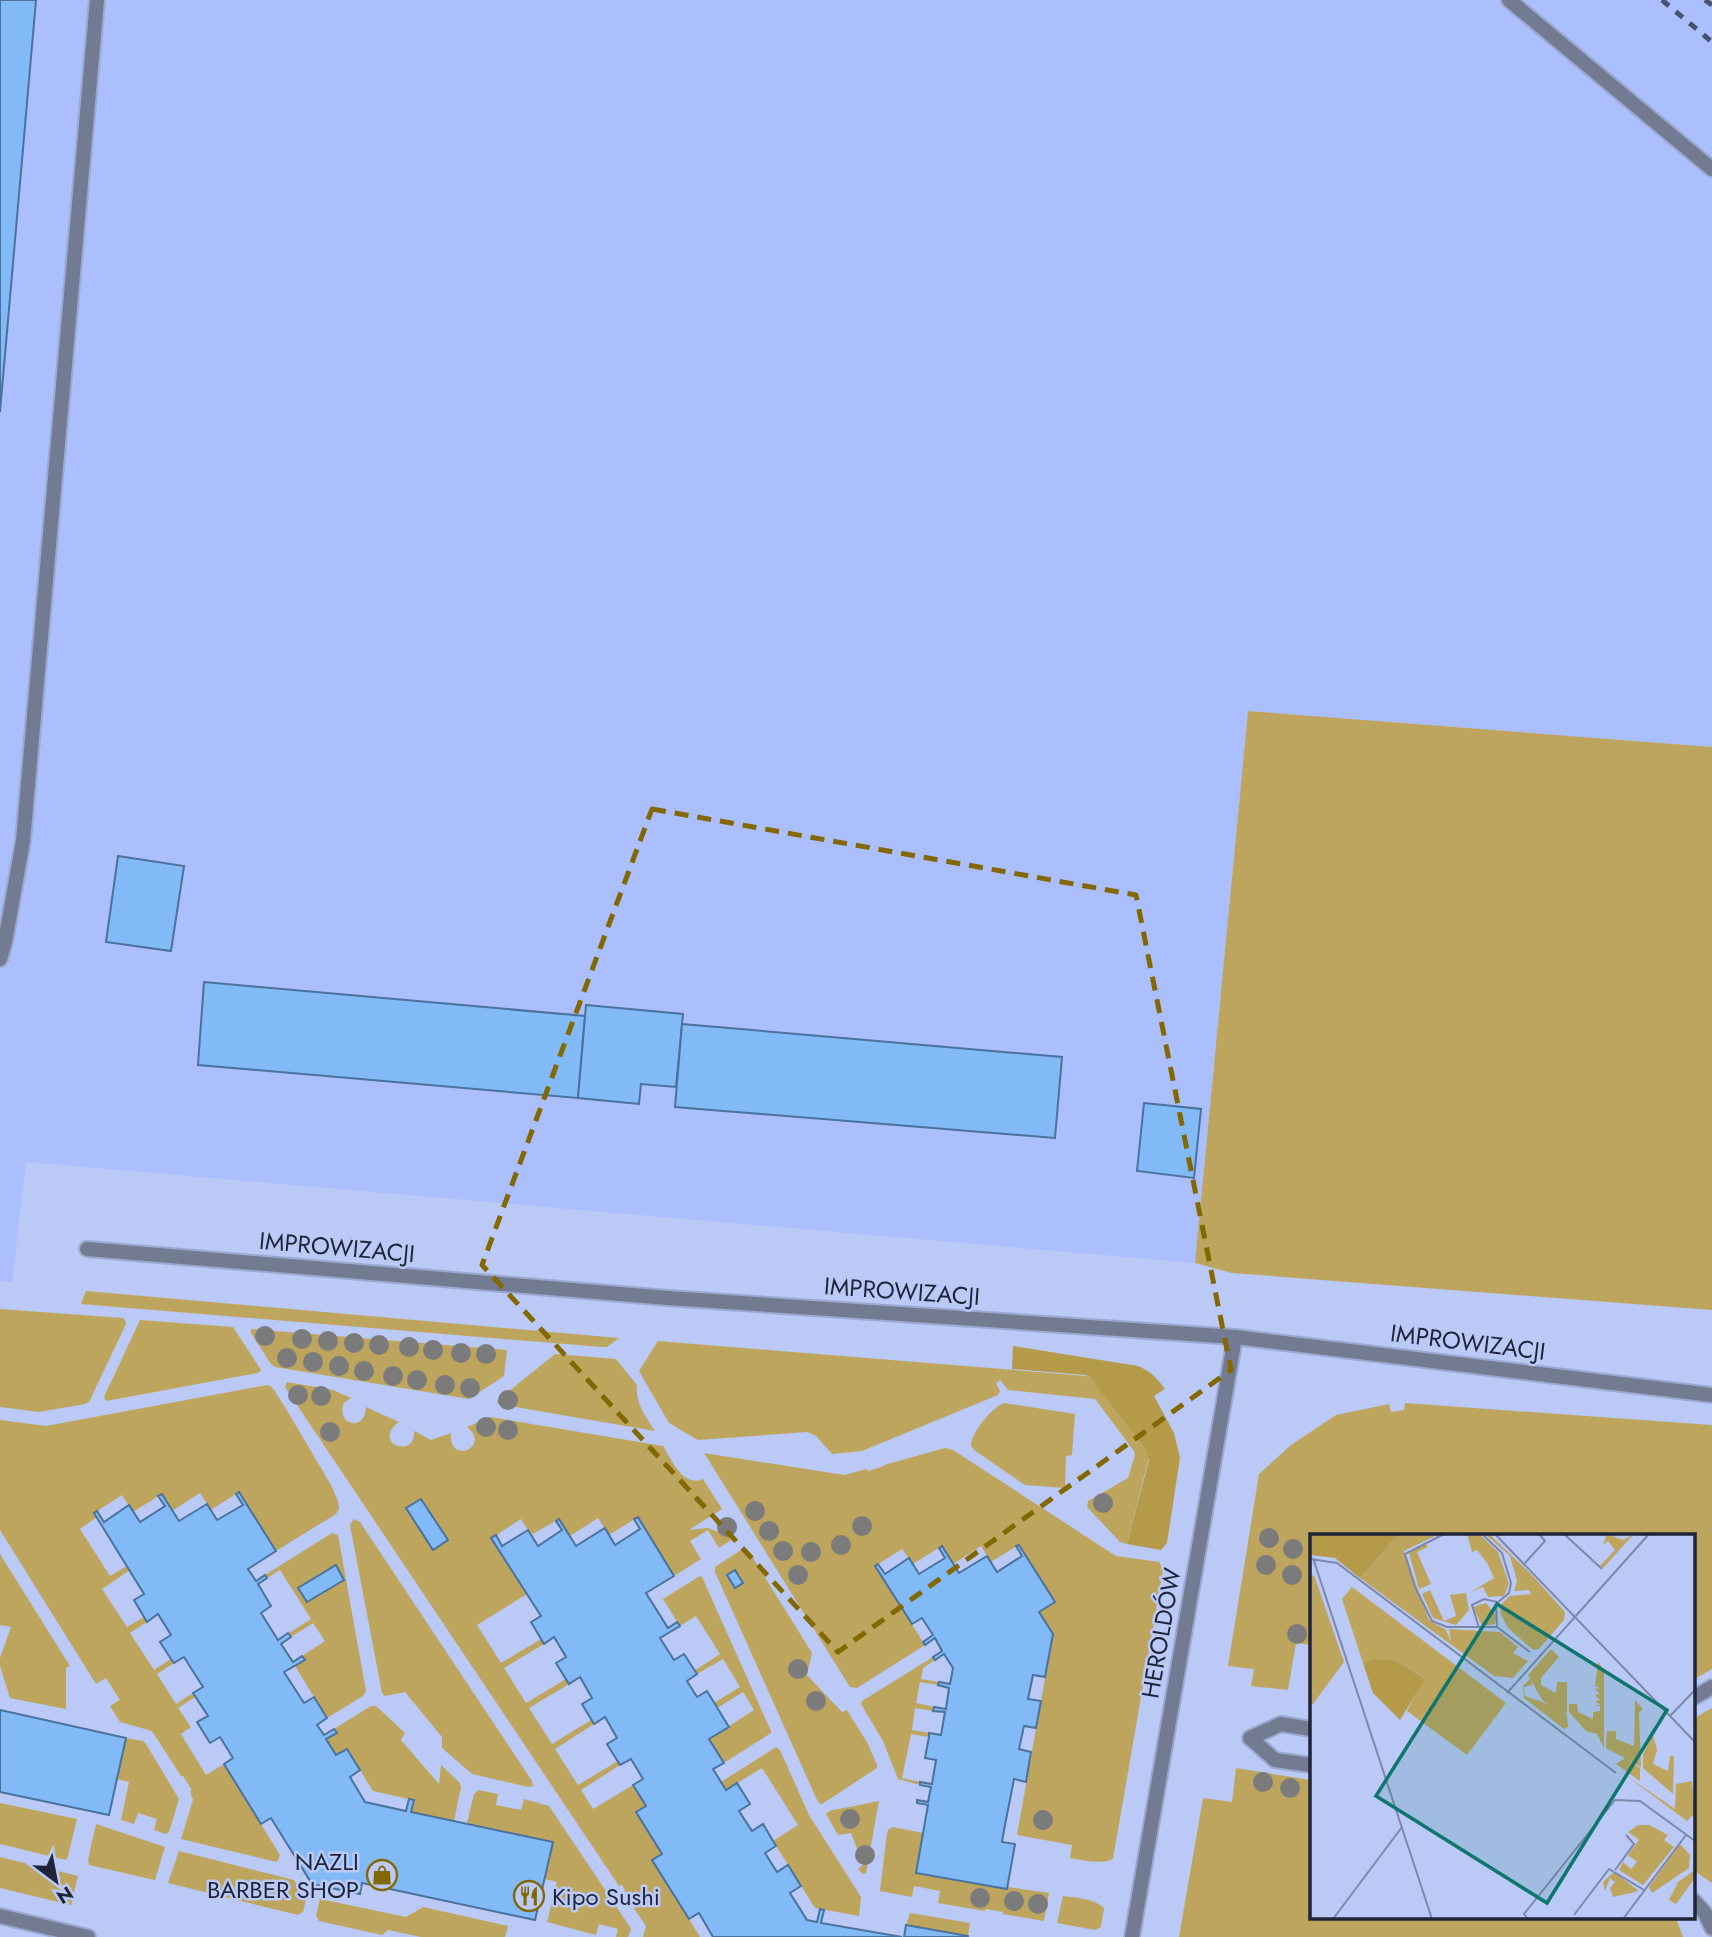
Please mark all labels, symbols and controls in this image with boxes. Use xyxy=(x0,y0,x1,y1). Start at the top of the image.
street label: IMPROWIZACJI xyxy=(258,1223,416,1271)
street label: IMPROWIZACJI xyxy=(823,1268,981,1314)
street label: IMPROWIZACJI xyxy=(1388,1315,1548,1369)
inset map xyxy=(1310,1534,1694,1920)
street label: HEROLDÓW xyxy=(1132,1565,1190,1701)
place label: NAZLI BARBER SHOP xyxy=(207,1844,359,1907)
north arrow xyxy=(21,1846,91,1916)
shop icon: NAZLI BARBER SHOP xyxy=(365,1858,399,1892)
restaurant icon: Kipo Sushi xyxy=(512,1879,546,1913)
place label: Kipo Sushi xyxy=(552,1879,660,1914)
text: N xyxy=(51,1880,78,1910)

